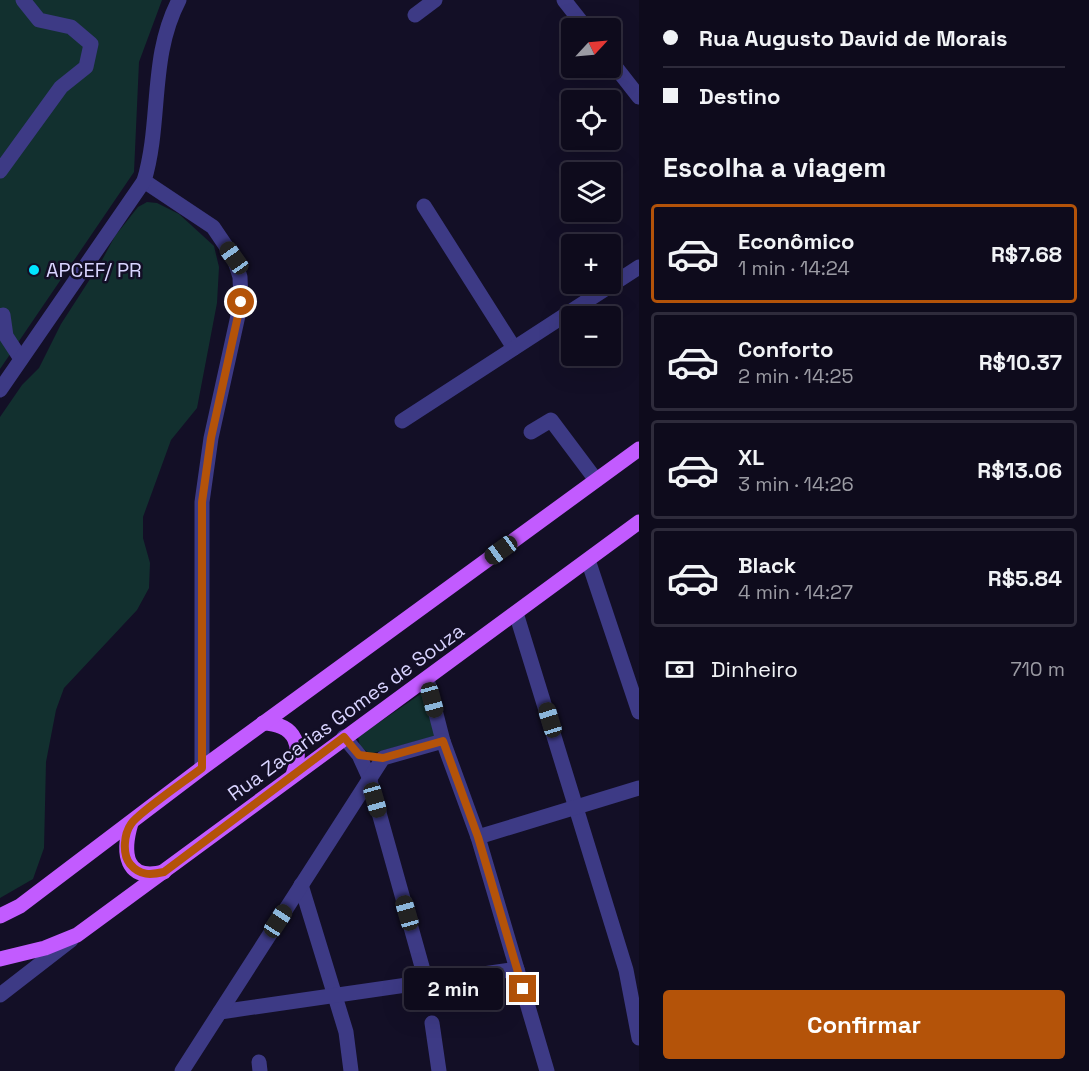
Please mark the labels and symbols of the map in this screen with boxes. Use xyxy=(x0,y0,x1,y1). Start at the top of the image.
north arrow xyxy=(561,18,621,78)
car xyxy=(216,238,252,278)
place label: APCEF/ PR xyxy=(46,257,142,283)
marker: APCEF/ PR xyxy=(27,263,41,277)
route start xyxy=(227,288,254,315)
car xyxy=(481,532,521,568)
street label: Rua Zacarias Gomes de Souza xyxy=(223,617,469,807)
car xyxy=(419,680,445,720)
car xyxy=(536,700,564,740)
car xyxy=(361,780,389,820)
car xyxy=(393,893,421,933)
car xyxy=(261,901,295,941)
callout: 2 min xyxy=(403,968,502,1010)
route end xyxy=(509,975,536,1002)

